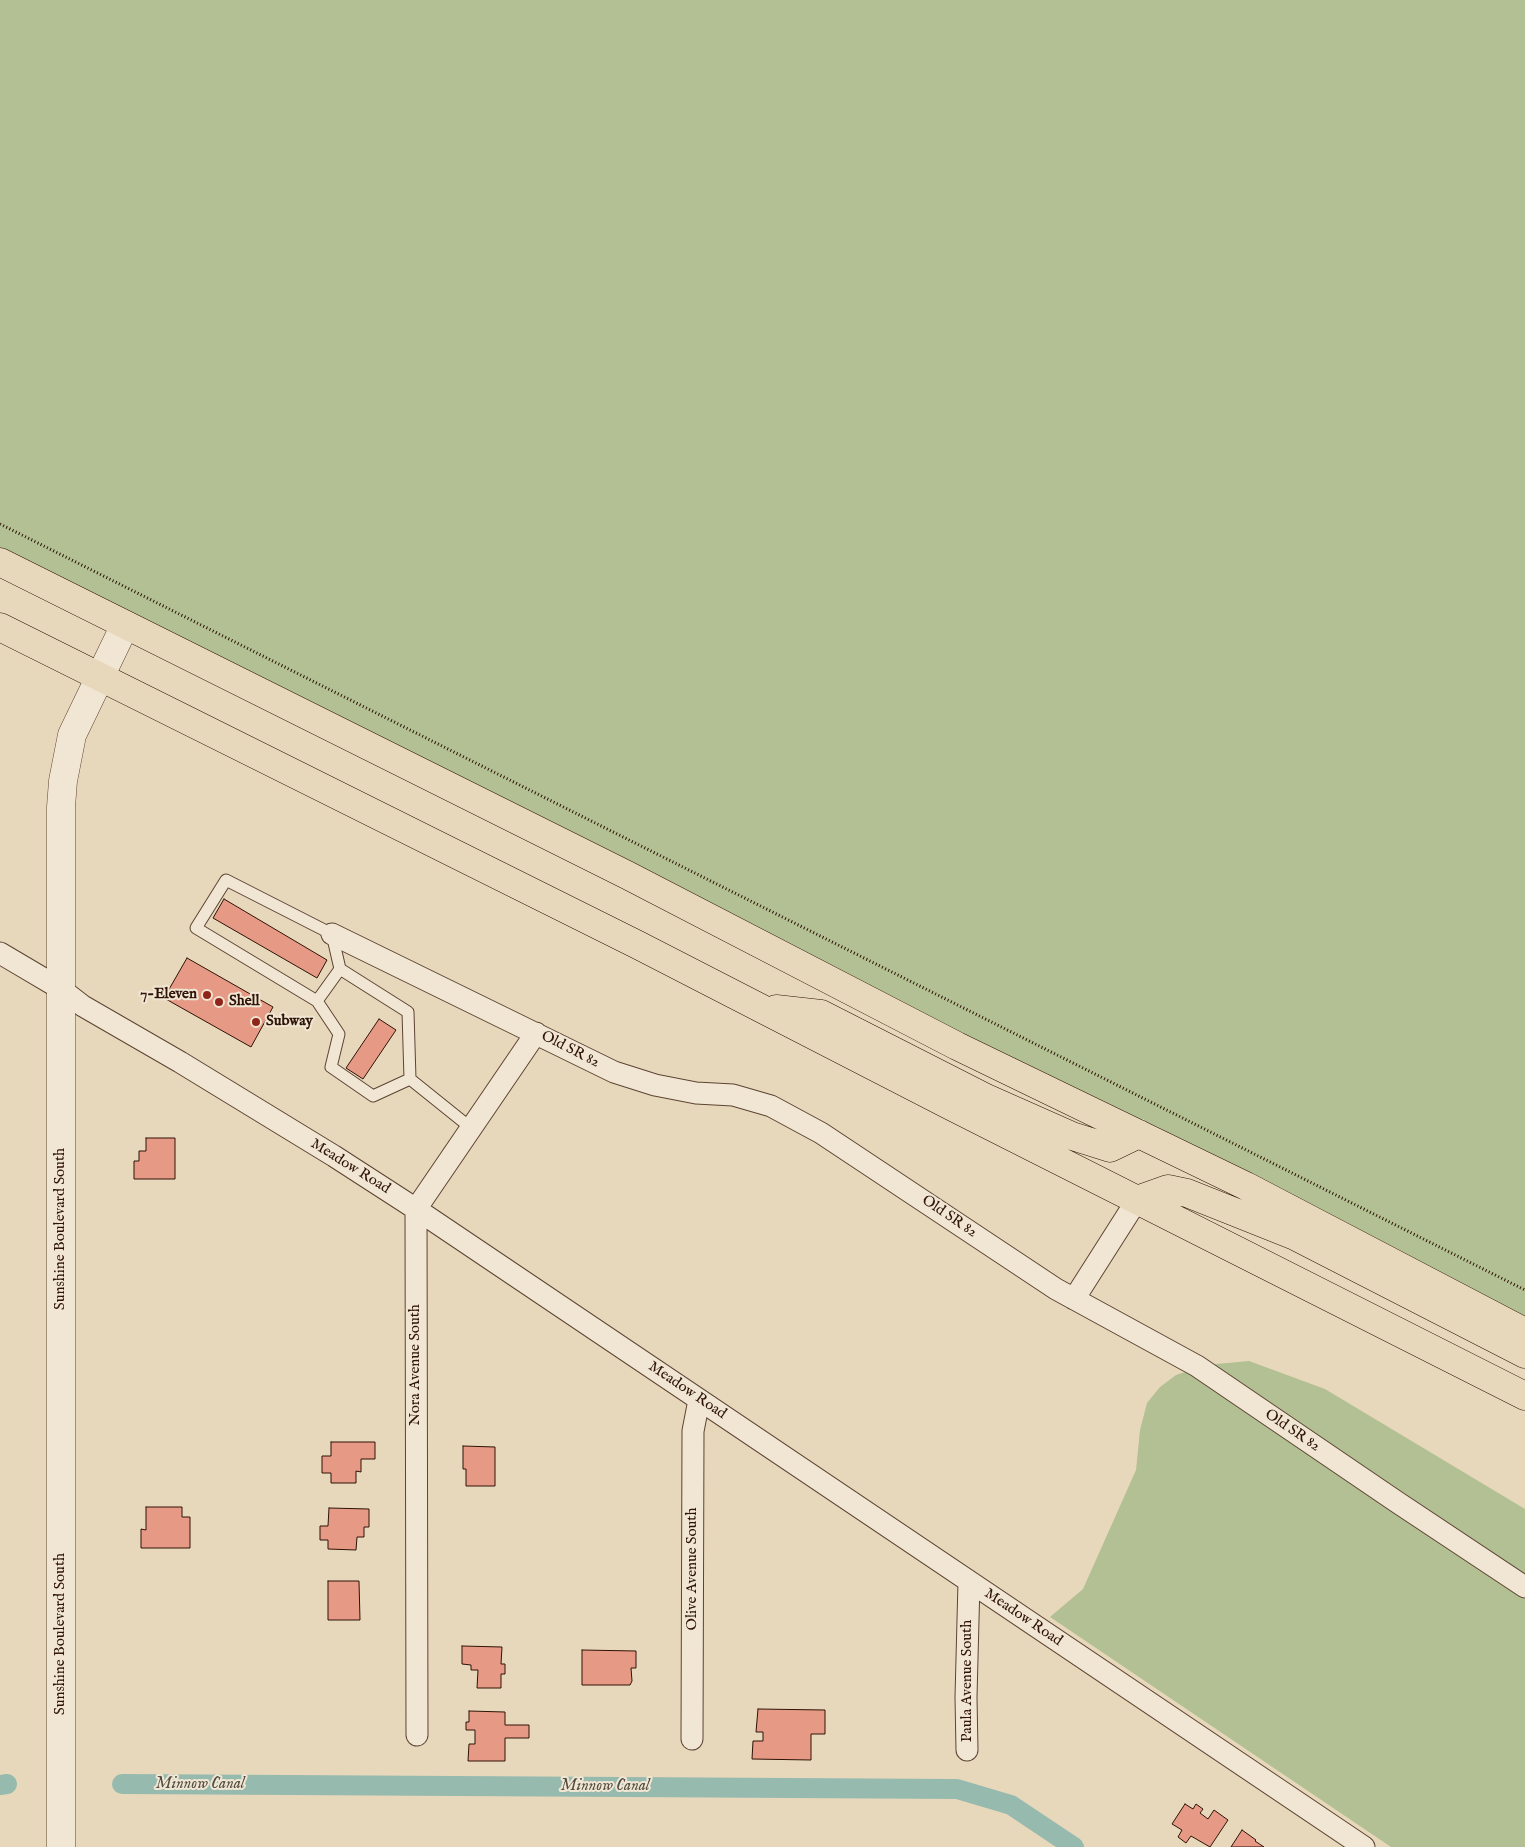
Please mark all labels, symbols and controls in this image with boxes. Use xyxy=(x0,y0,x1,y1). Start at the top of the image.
place label: 7-Eleven xyxy=(140,986,197,1004)
marker: 7-Eleven xyxy=(201,989,213,1001)
place label: Shell xyxy=(229,993,260,1011)
marker: Shell xyxy=(213,996,225,1008)
place label: Subway xyxy=(266,1013,313,1031)
marker: Subway xyxy=(250,1016,262,1028)
street label: Old SR 82 xyxy=(538,1028,602,1072)
street label: Meadow Road xyxy=(307,1135,393,1199)
street label: Sunshine Boulevard South xyxy=(52,1148,70,1310)
street label: Old SR 82 xyxy=(918,1192,980,1242)
street label: Nora Avenue South xyxy=(407,1304,425,1426)
street label: Meadow Road xyxy=(645,1358,729,1424)
street label: Old SR 82 xyxy=(1261,1406,1323,1456)
street label: Olive Avenue South xyxy=(684,1508,702,1630)
street label: Sunshine Boulevard South xyxy=(52,1553,70,1715)
street label: Meadow Road xyxy=(981,1585,1065,1651)
street label: Paula Avenue South xyxy=(959,1620,977,1742)
water label: Minnow Canal xyxy=(156,1775,244,1795)
water label: Minnow Canal xyxy=(561,1777,649,1797)

